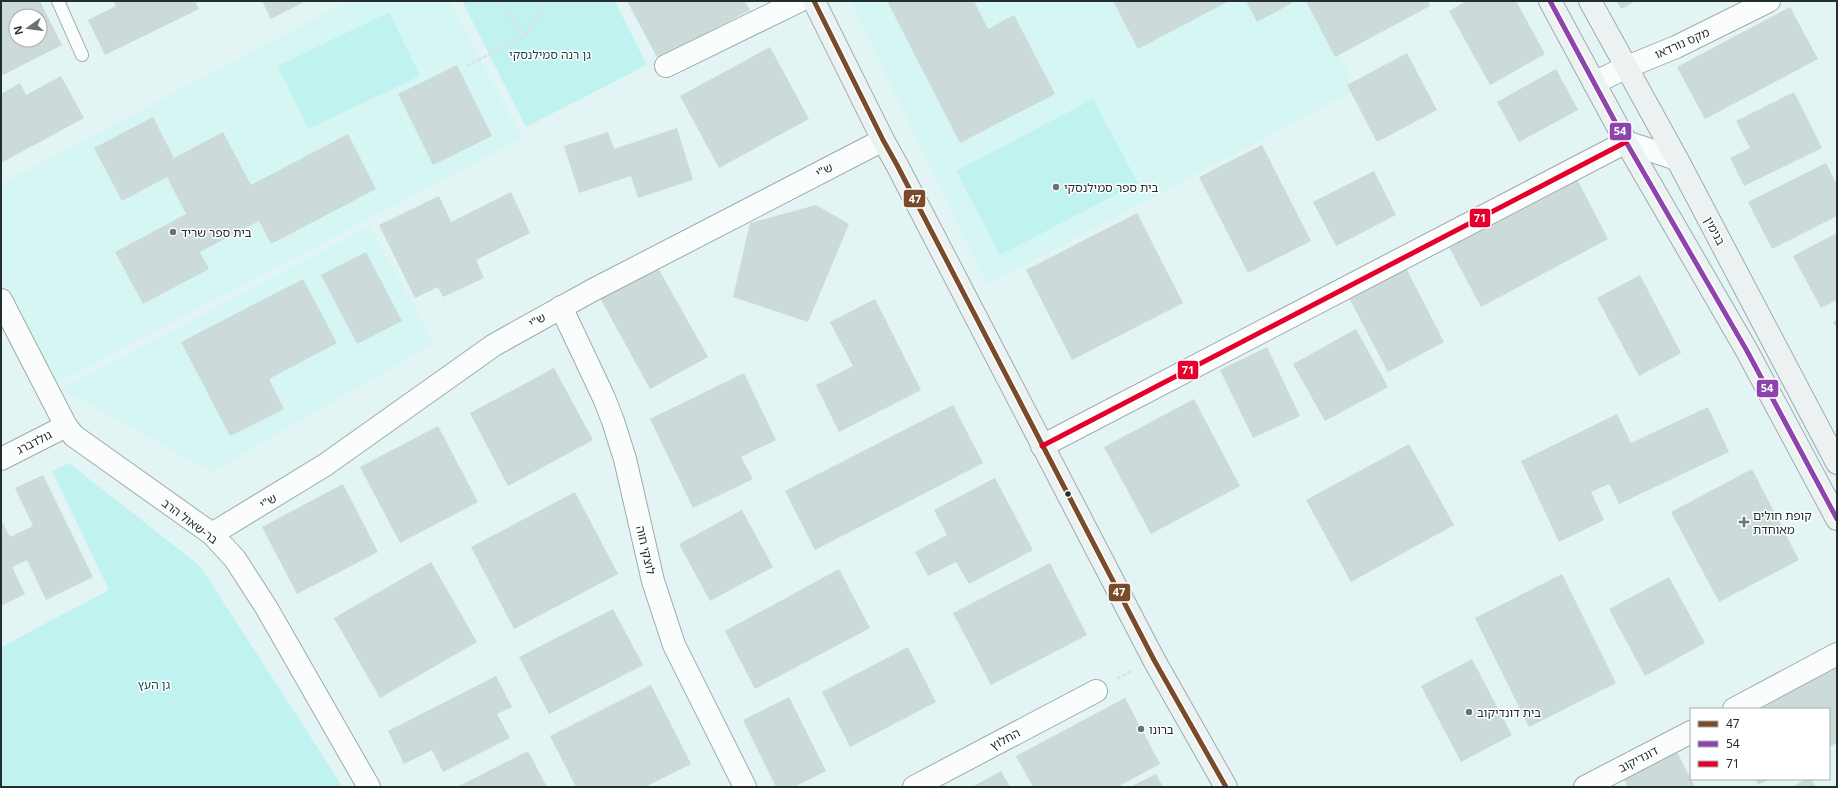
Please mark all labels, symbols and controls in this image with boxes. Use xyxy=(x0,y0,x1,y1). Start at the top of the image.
north arrow xyxy=(8,8,48,48)
street label: מקס נורדאו xyxy=(1652,23,1712,63)
text: N xyxy=(9,24,26,37)
park label: גן רנה סמילנסקי xyxy=(509,46,591,63)
line badge: 54 xyxy=(1609,122,1632,141)
text: 54 xyxy=(1614,123,1627,138)
street label: ש"י xyxy=(812,159,836,181)
place label: בית ספר סמילנסקי xyxy=(1064,179,1159,196)
marker: בית ספר סמילנסקי xyxy=(1051,182,1061,192)
line badge: 47 xyxy=(903,189,926,208)
text: 47 xyxy=(909,191,921,206)
line badge: 71 xyxy=(1469,208,1491,228)
text: 71 xyxy=(1474,210,1486,225)
street label: בנימין xyxy=(1700,214,1730,248)
place label: בית ספר שריד xyxy=(181,224,252,241)
marker: בית ספר שריד xyxy=(168,227,178,237)
street label: ש"י xyxy=(525,308,549,332)
line badge: 71 xyxy=(1177,360,1199,380)
text: 71 xyxy=(1182,362,1194,377)
line badge: 54 xyxy=(1756,379,1779,398)
text: 54 xyxy=(1761,380,1774,395)
street label: גולדברג xyxy=(13,426,55,458)
street label: ש"י xyxy=(256,489,280,513)
unlabelled marker xyxy=(1063,489,1073,499)
street label: בר-שאול הרב xyxy=(158,494,222,548)
place label: קופת חולים מאוחדת xyxy=(1753,507,1812,538)
marker: קופת חולים מאוחדת xyxy=(1738,516,1750,528)
street label: לוצקי חוה xyxy=(632,524,660,576)
line badge: 47 xyxy=(1108,583,1131,602)
text: 47 xyxy=(1113,584,1125,599)
park label: גן העץ xyxy=(138,676,171,693)
place label: בית דונדיקוב xyxy=(1477,704,1541,721)
marker: בית דונדיקוב xyxy=(1464,707,1474,717)
legend xyxy=(1690,708,1830,780)
text: 47 xyxy=(1726,715,1740,732)
place label: ברונו xyxy=(1149,721,1174,738)
street label: החלוץ xyxy=(987,724,1023,754)
marker: ברונו xyxy=(1136,724,1146,734)
text: 54 xyxy=(1726,735,1740,752)
street label: דונדיקוב xyxy=(1615,742,1661,776)
text: 71 xyxy=(1726,755,1740,772)

